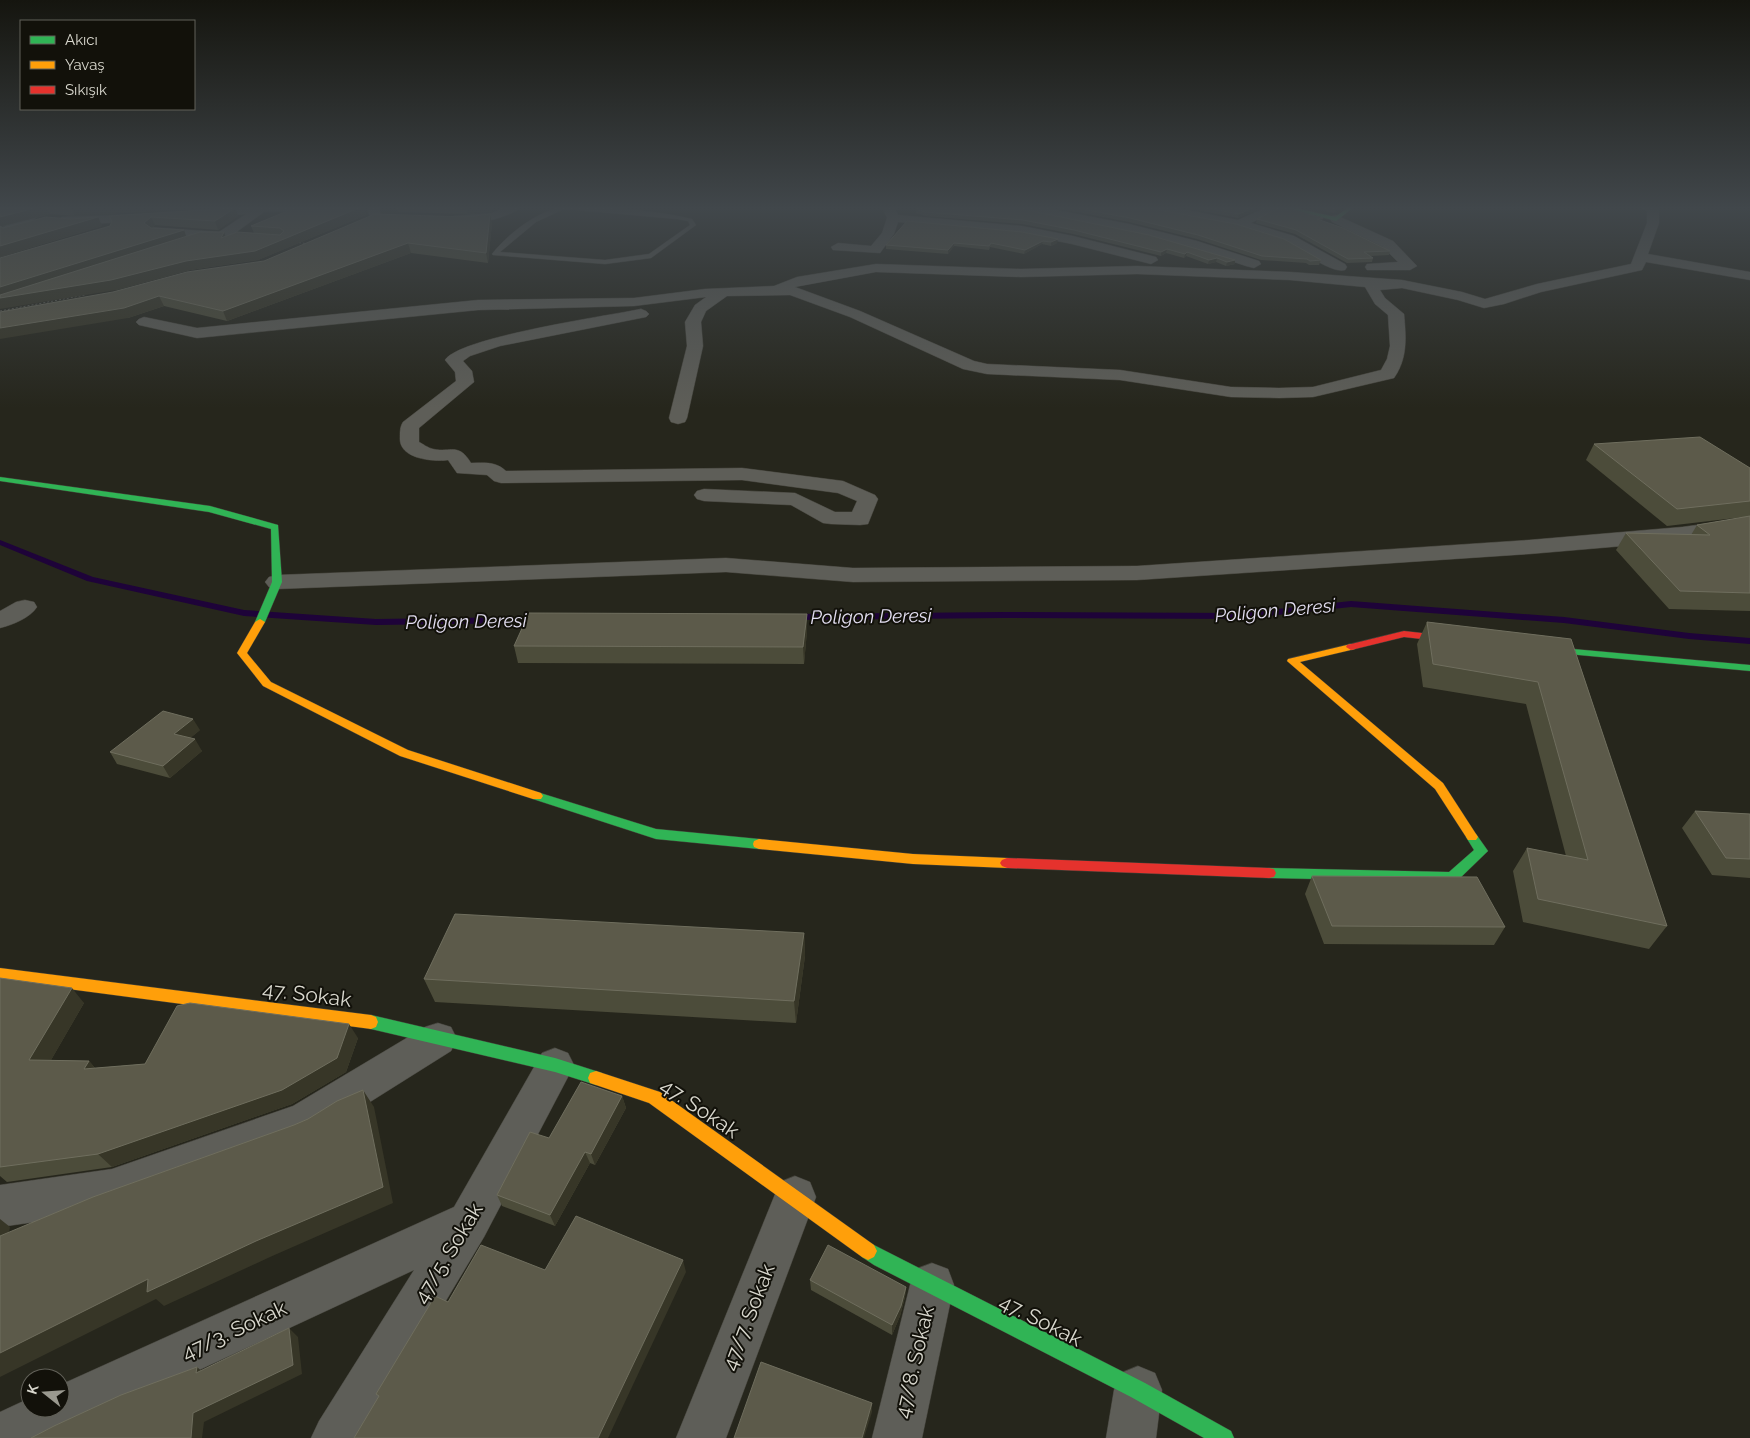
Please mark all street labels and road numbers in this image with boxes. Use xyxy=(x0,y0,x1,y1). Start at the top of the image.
street label: 47. Sokak xyxy=(261,976,353,1012)
street label: 47. Sokak xyxy=(656,1073,744,1143)
street label: 47/5. Sokak xyxy=(408,1198,488,1308)
street label: 47/7. Sokak xyxy=(716,1260,780,1374)
street label: 47. Sokak xyxy=(995,1289,1087,1351)
street label: 47/3. Sokak xyxy=(178,1295,290,1365)
street label: 47/8. Sokak xyxy=(889,1303,939,1421)

